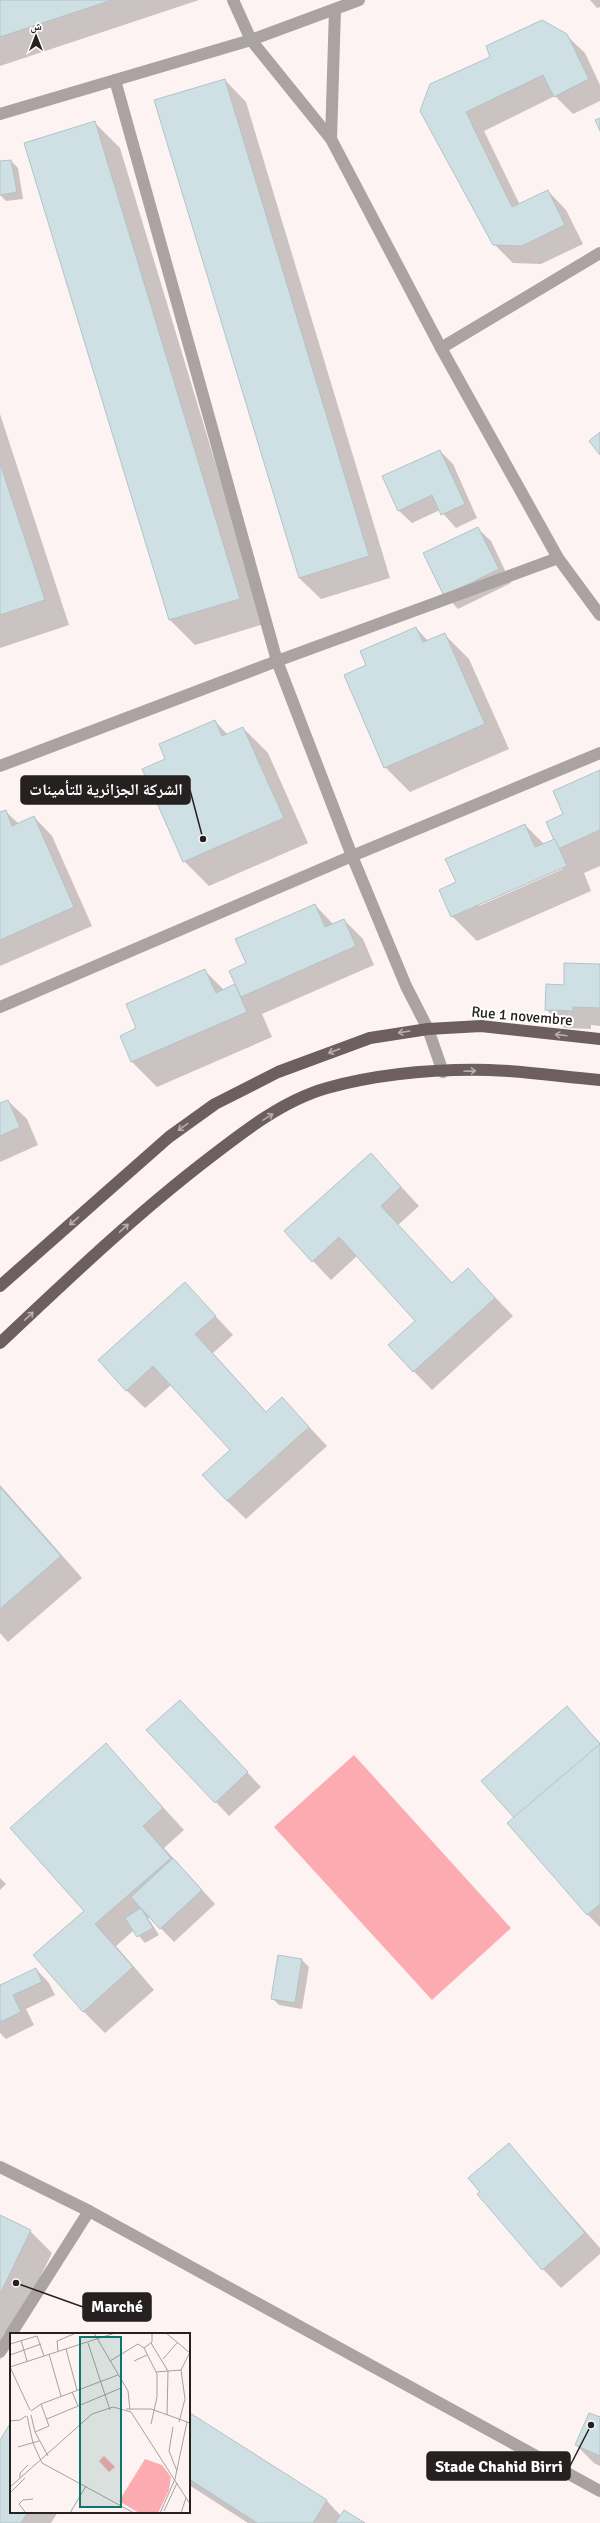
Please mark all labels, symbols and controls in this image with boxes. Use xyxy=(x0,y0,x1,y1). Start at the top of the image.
north arrow xyxy=(16,16,56,56)
text: ش xyxy=(30,20,42,34)
callout: الشركة الجزائرية للتأمينات xyxy=(21,776,190,804)
text: الشركة الجزائرية للتأمينات xyxy=(29,780,183,800)
street label: Rue 1 novembre xyxy=(471,1003,573,1029)
one-way arrow xyxy=(398,1028,411,1036)
one-way arrow xyxy=(555,1031,568,1038)
one-way arrow xyxy=(328,1048,340,1056)
one-way arrow xyxy=(463,1067,476,1075)
one-way arrow xyxy=(262,1113,273,1121)
one-way arrow xyxy=(178,1123,189,1131)
one-way arrow xyxy=(69,1216,80,1225)
one-way arrow xyxy=(119,1223,129,1232)
one-way arrow xyxy=(23,1312,33,1321)
callout: Marché xyxy=(83,2293,151,2321)
text: Marché xyxy=(91,2297,143,2317)
inset map xyxy=(10,2333,190,2513)
callout: Stade Chahid Birri xyxy=(427,2452,570,2480)
text: Stade Chahid Birri xyxy=(435,2457,563,2477)

